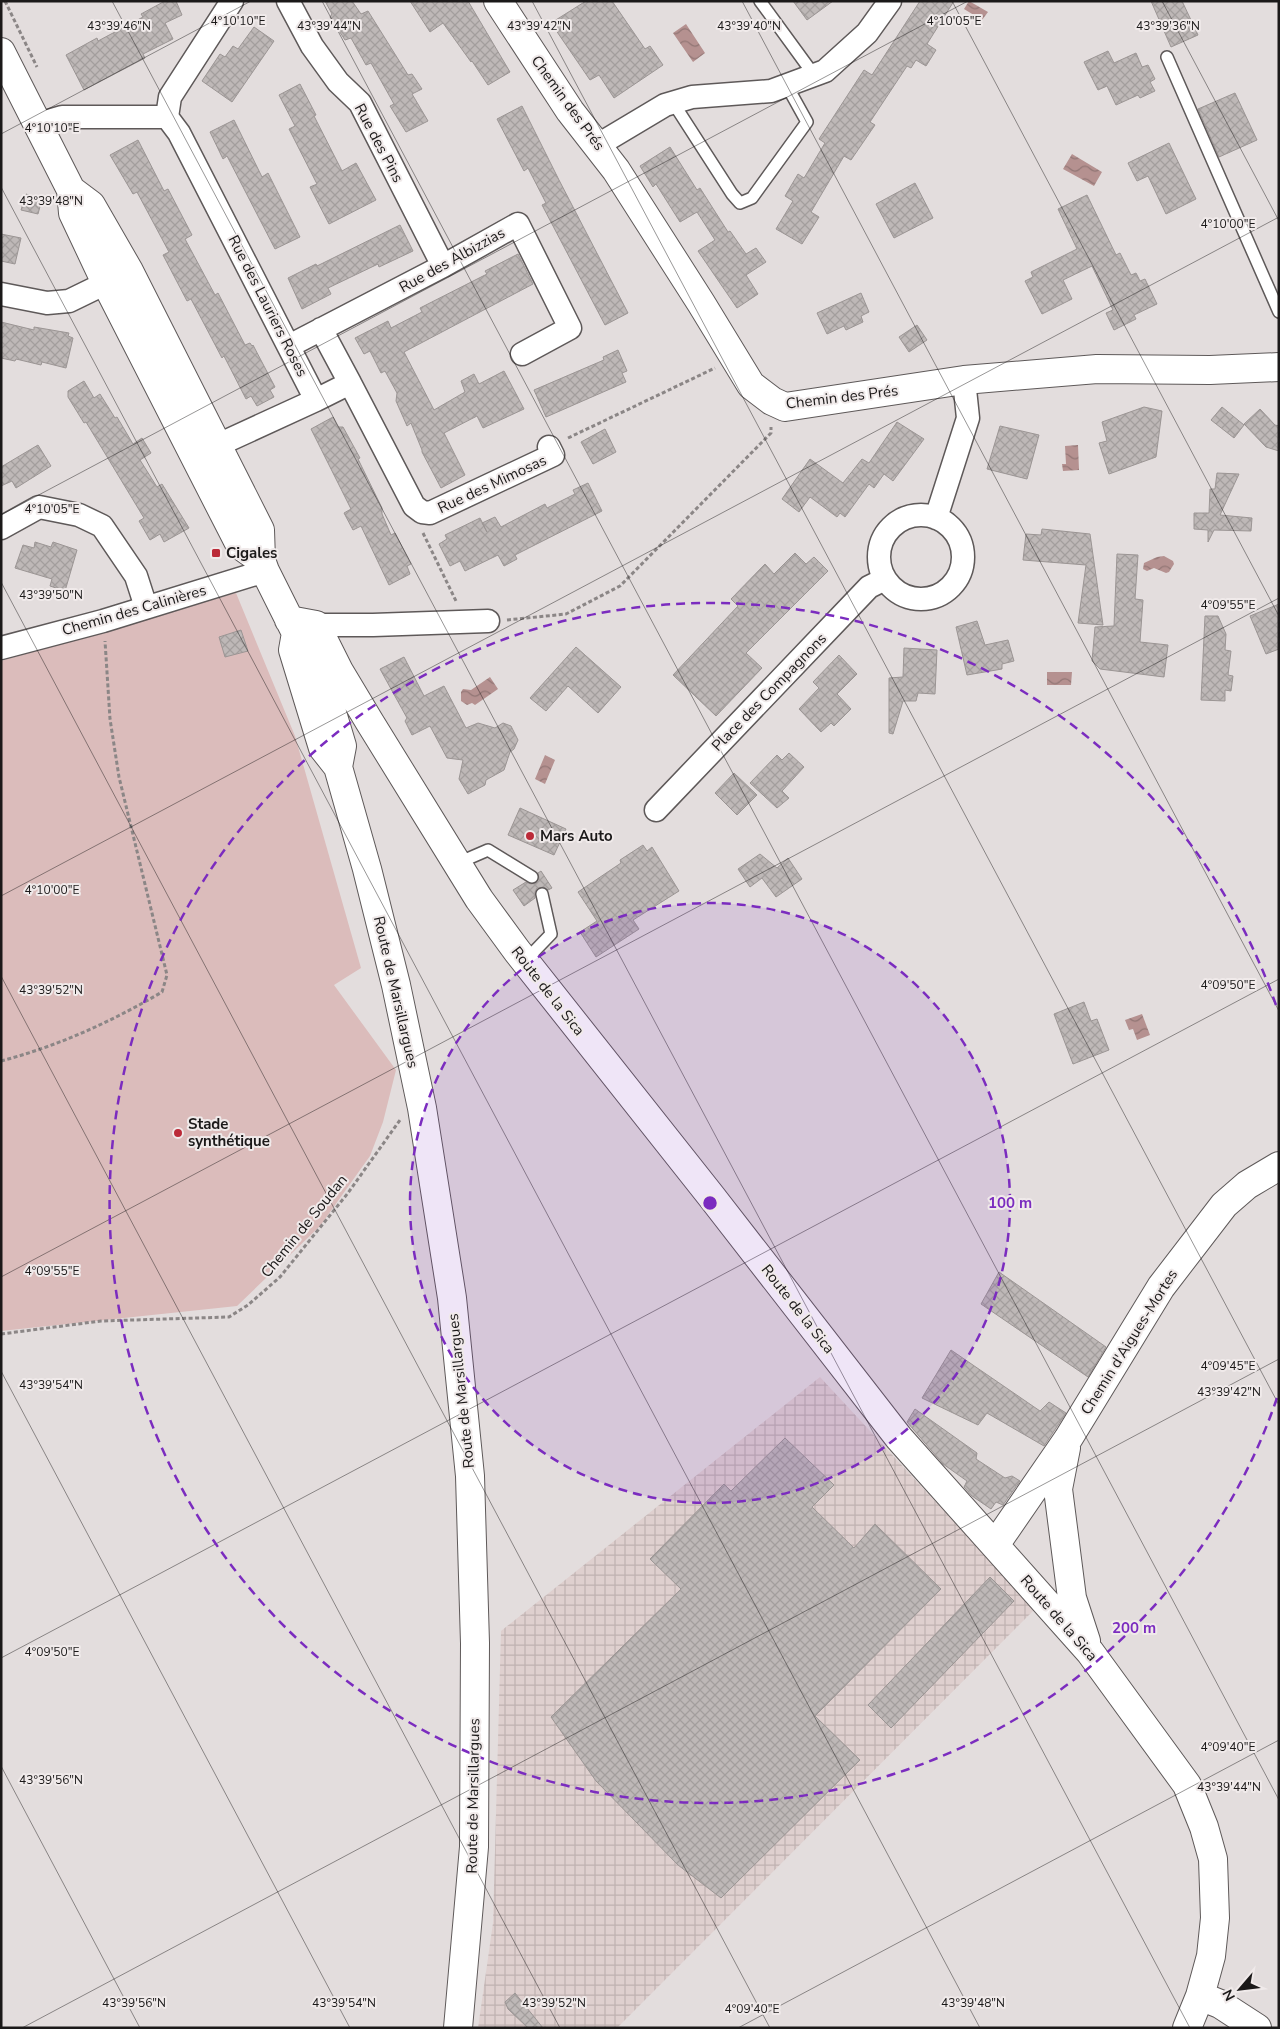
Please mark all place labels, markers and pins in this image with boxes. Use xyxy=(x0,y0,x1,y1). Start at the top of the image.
place label: Cigales xyxy=(226,543,277,563)
marker: Cigales xyxy=(210,547,222,559)
place label: Mars Auto xyxy=(540,826,613,846)
marker: Mars Auto xyxy=(524,830,536,842)
place label: Stade synthétique xyxy=(188,1114,270,1151)
marker: Stade synthétique xyxy=(172,1127,184,1139)
centre of rings xyxy=(701,1194,719,1212)

